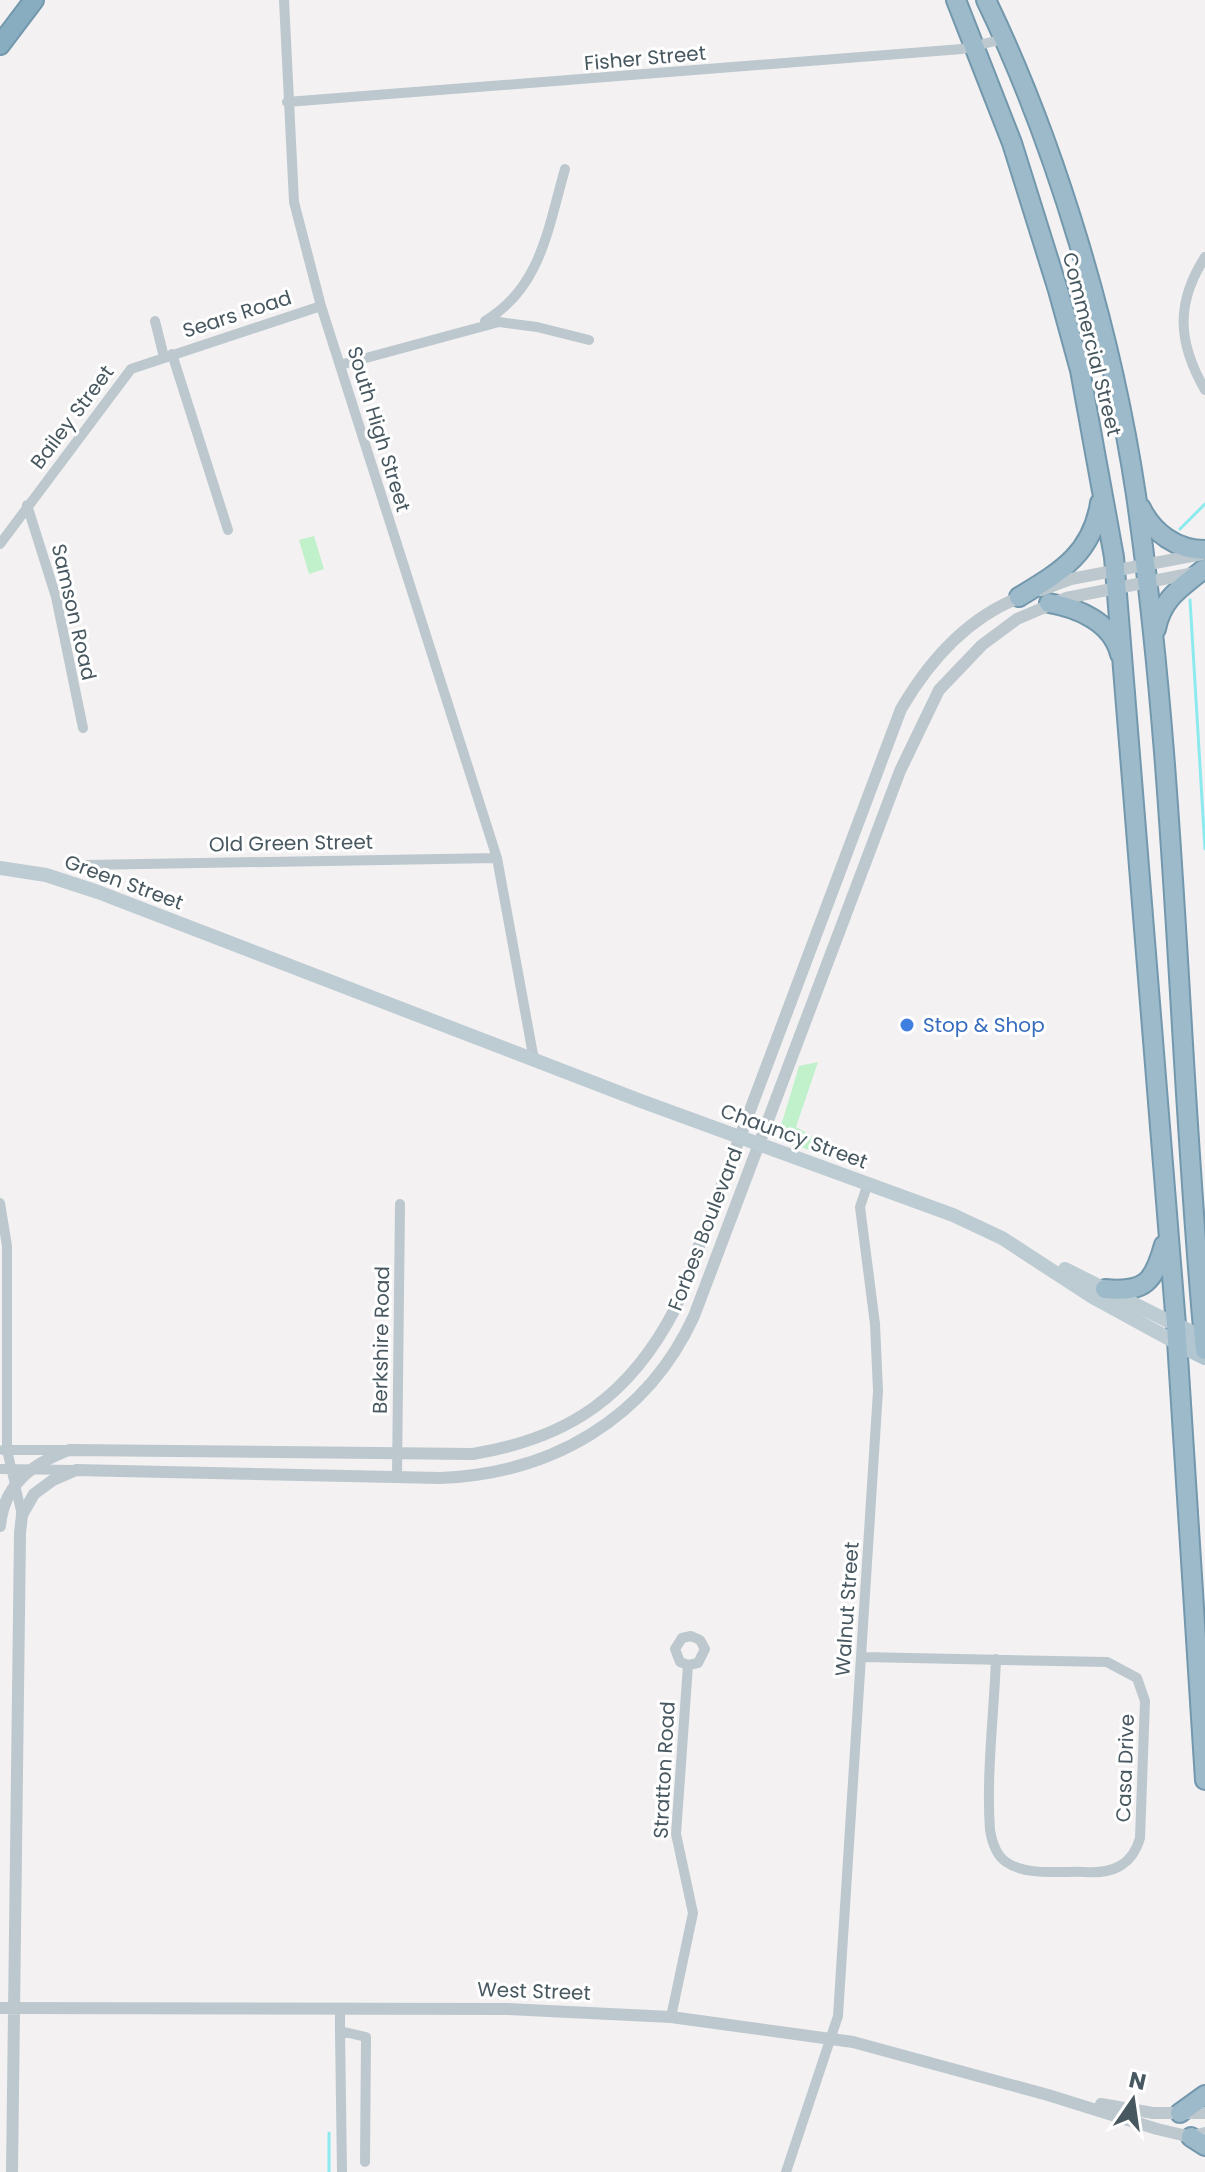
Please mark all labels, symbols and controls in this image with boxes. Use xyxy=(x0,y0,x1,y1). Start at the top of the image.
street label: Fisher Street xyxy=(583,39,707,77)
street label: Commercial Street xyxy=(1056,249,1128,439)
street label: Sears Road xyxy=(179,283,295,345)
street label: South High Street xyxy=(341,343,417,515)
street label: Bailey Street xyxy=(24,359,120,475)
street label: Samson Road xyxy=(45,541,103,683)
street label: Old Green Street xyxy=(209,828,373,858)
street label: Green Street xyxy=(61,848,187,916)
place label: Stop & Shop xyxy=(923,1011,1045,1039)
marker: Stop & Shop xyxy=(898,1016,916,1034)
street label: Chauncy Street xyxy=(717,1096,871,1176)
street label: Forbes Boulevard xyxy=(661,1143,749,1315)
street label: Berkshire Road xyxy=(366,1266,396,1414)
street label: Walnut Street xyxy=(828,1541,866,1677)
street label: Stratton Road xyxy=(646,1701,682,1839)
street label: Casa Drive xyxy=(1109,1713,1141,1823)
street label: West Street xyxy=(477,1975,591,2007)
north arrow xyxy=(1093,2060,1173,2140)
text: N xyxy=(1126,2064,1149,2098)

